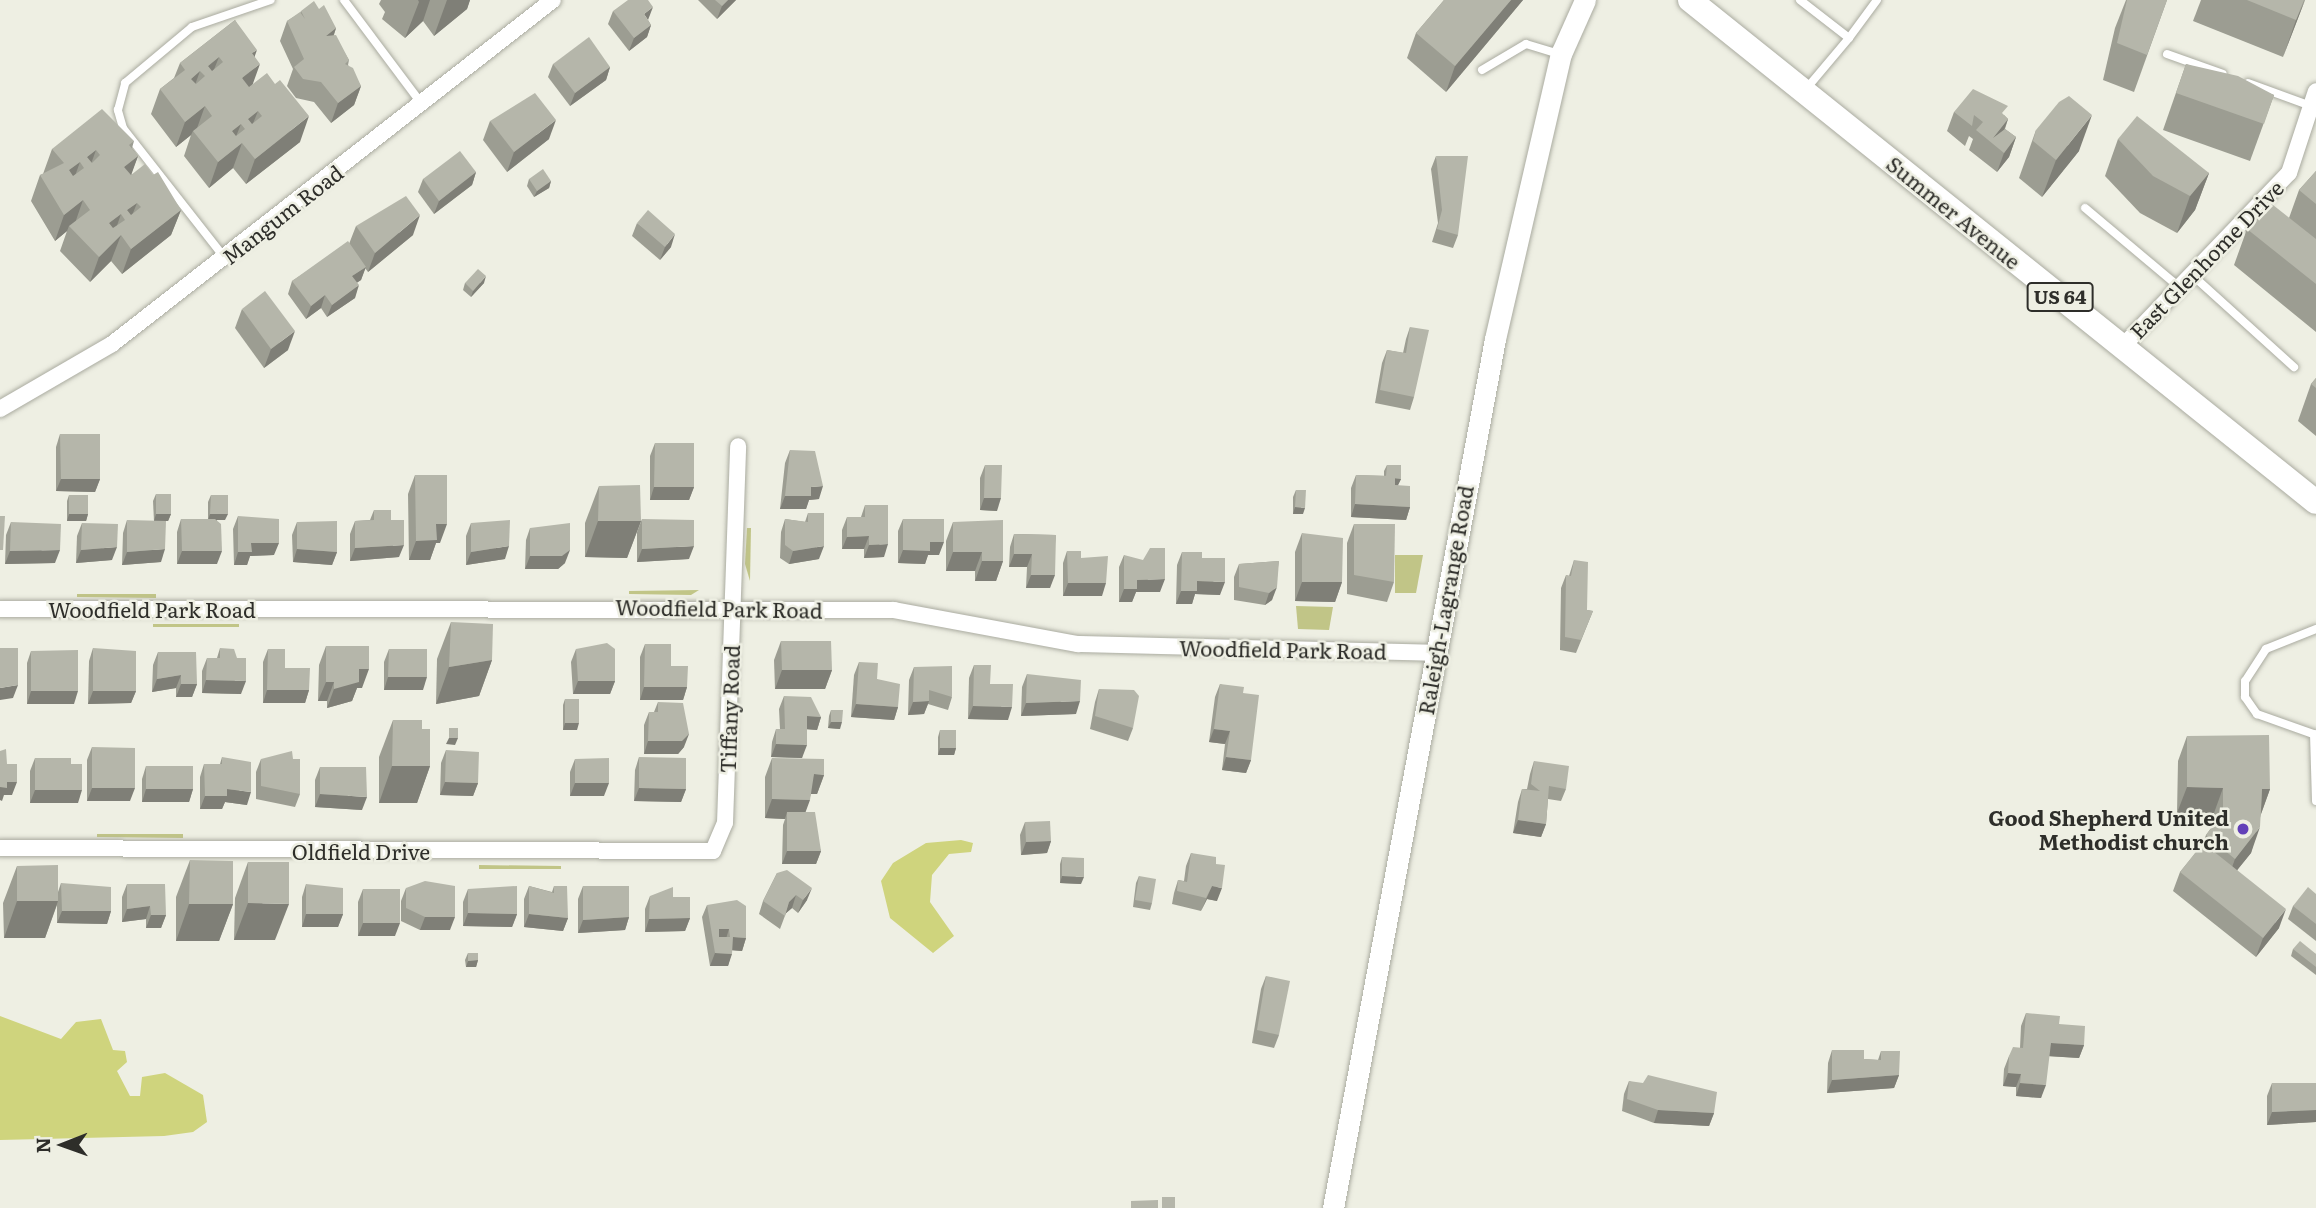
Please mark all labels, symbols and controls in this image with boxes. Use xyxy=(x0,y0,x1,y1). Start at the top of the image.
street label: Summer Avenue xyxy=(1882,150,2026,274)
street label: Mangum Road xyxy=(217,159,347,269)
street label: East Glenhome Drive xyxy=(2124,175,2288,343)
road number: US 64 xyxy=(2025,282,2095,312)
street label: Raleigh-Lagrange Road xyxy=(1412,483,1478,717)
street label: Woodfield Park Road xyxy=(615,594,823,622)
street label: Woodfield Park Road xyxy=(48,596,256,622)
street label: Woodfield Park Road xyxy=(1179,635,1387,663)
street label: Tiffany Road xyxy=(714,644,744,774)
place label: Good Shepherd United Methodist church xyxy=(1988,804,2229,854)
marker: Good Shepherd United Methodist church xyxy=(2235,821,2251,837)
street label: Oldfield Drive xyxy=(292,838,430,864)
north arrow xyxy=(28,1110,98,1180)
text: N xyxy=(28,1137,56,1154)

